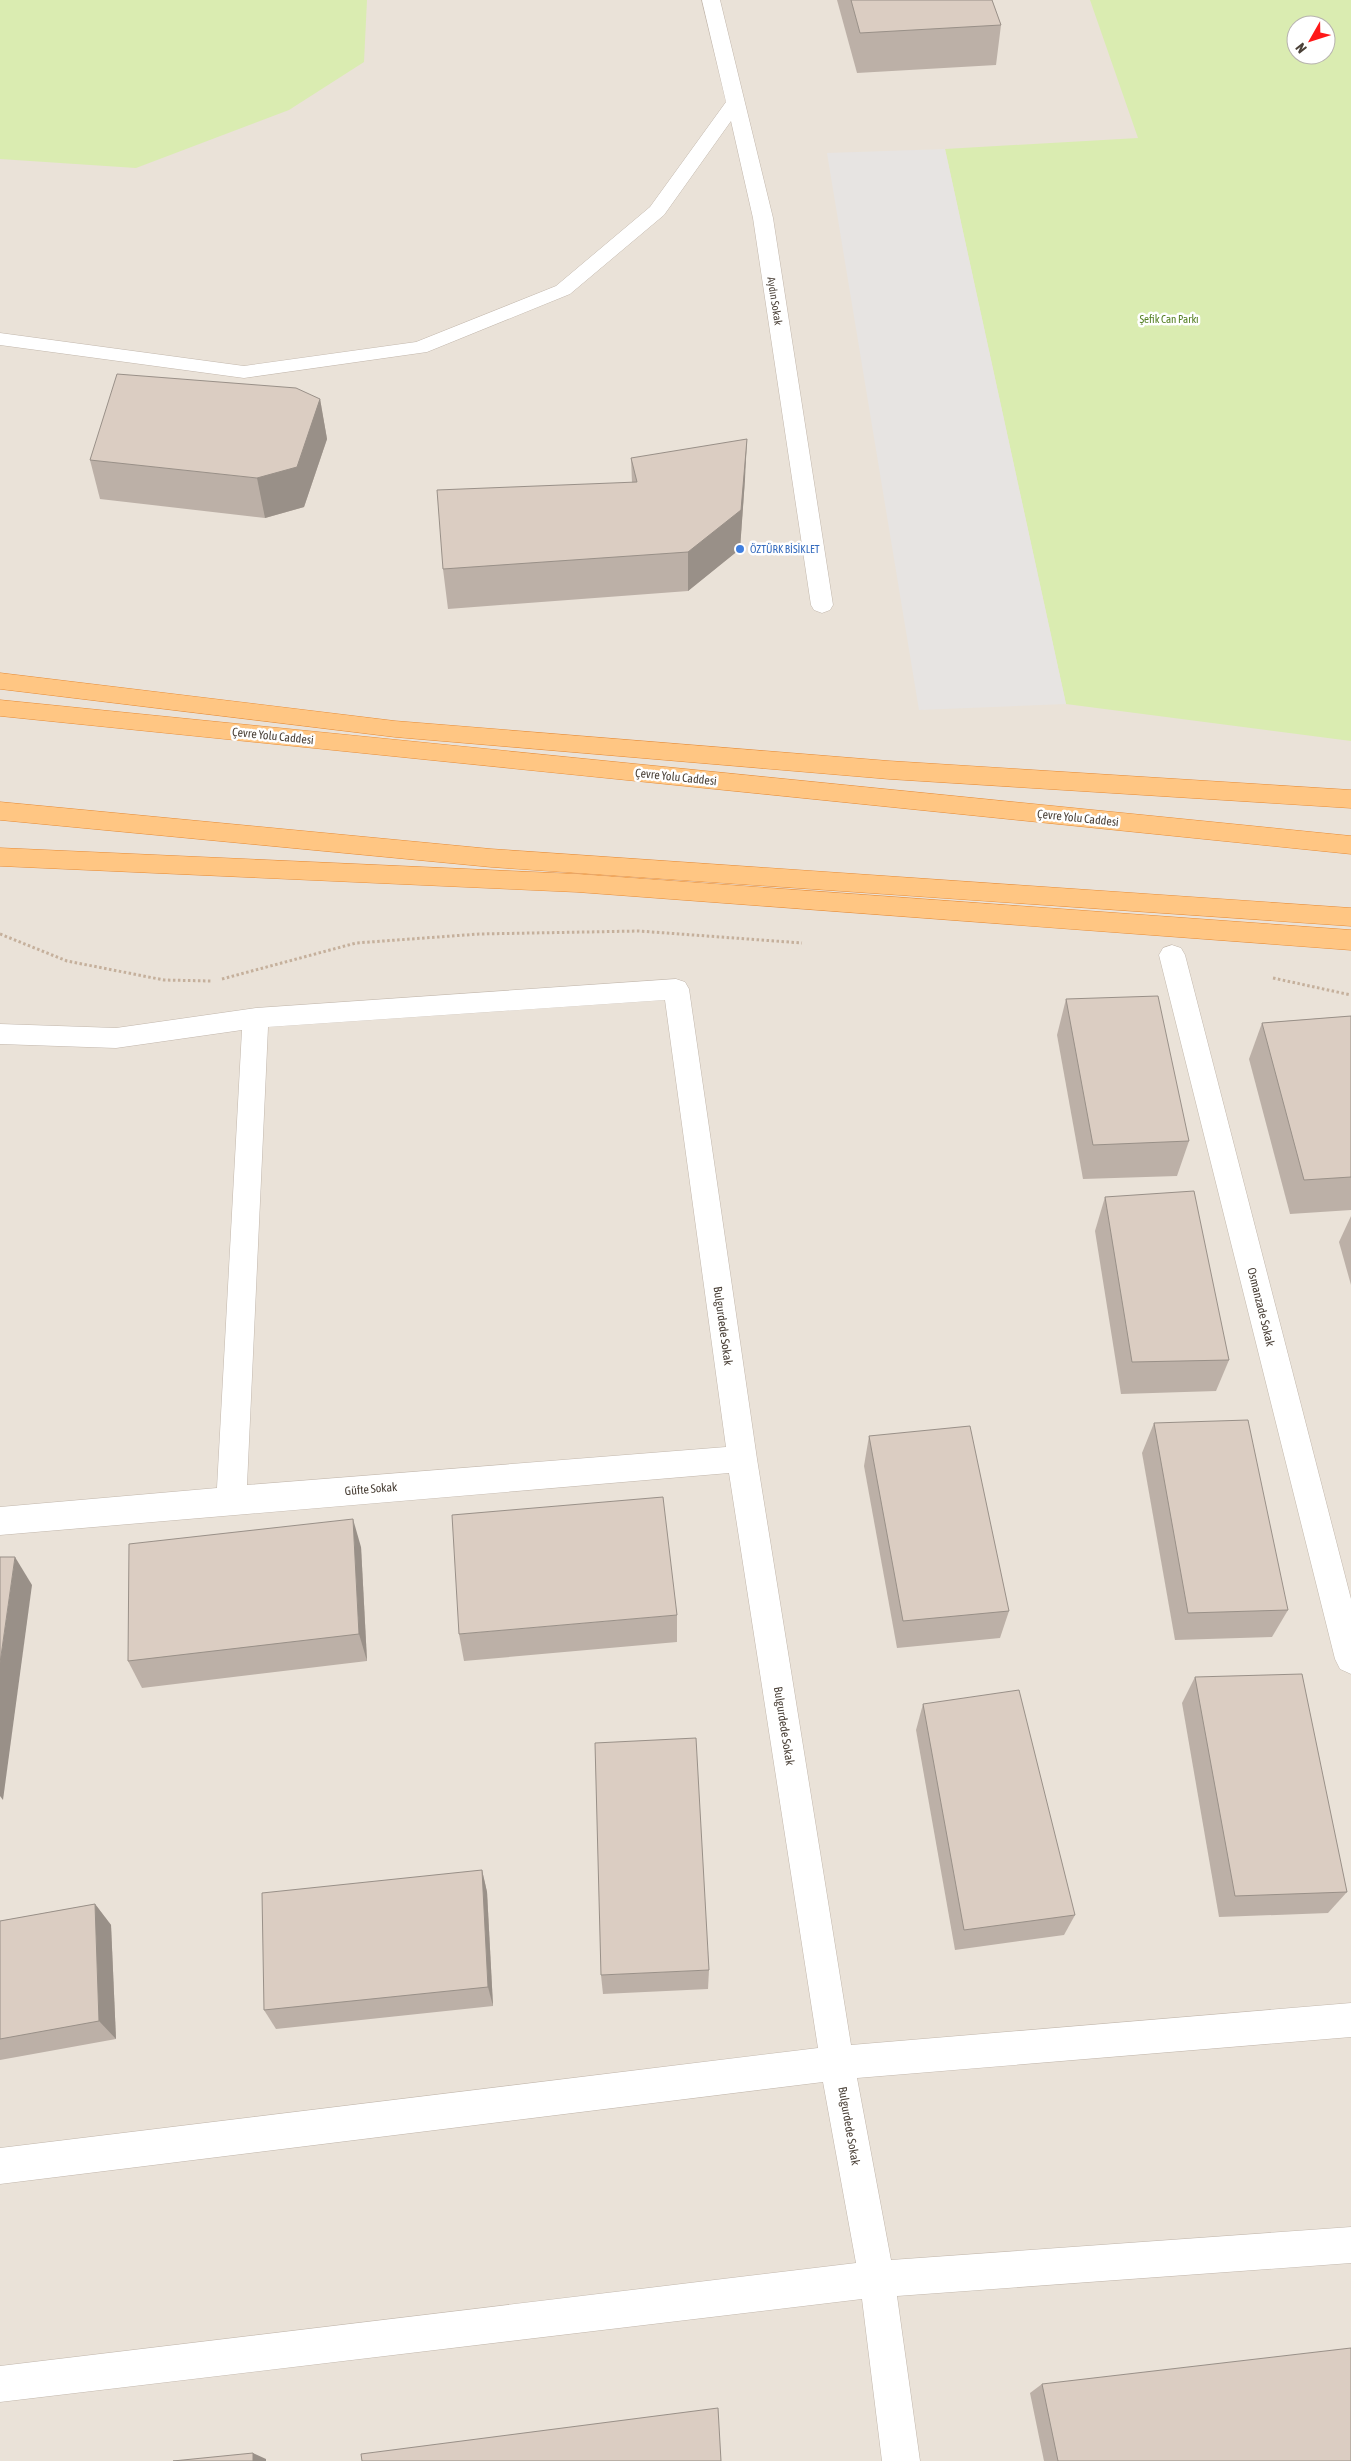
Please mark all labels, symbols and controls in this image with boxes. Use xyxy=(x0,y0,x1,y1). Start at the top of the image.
north arrow xyxy=(1286,15,1336,65)
text: N xyxy=(1292,40,1310,56)
street label: Aydın Sokak xyxy=(765,276,785,326)
park label: Şefik Can Parkı xyxy=(1139,313,1199,325)
marker: ÖZTÜRK BİSİKLET xyxy=(734,543,746,555)
place label: ÖZTÜRK BİSİKLET xyxy=(750,543,820,555)
street label: Çevre Yolu Caddesi xyxy=(231,725,315,747)
street label: Çevre Yolu Caddesi xyxy=(634,766,718,788)
street label: Çevre Yolu Caddesi xyxy=(1036,807,1120,829)
street label: Osmanzade Sokak xyxy=(1244,1266,1278,1349)
street label: Bulgurdede Sokak xyxy=(711,1286,736,1367)
street label: Güfte Sokak xyxy=(344,1480,399,1498)
street label: Bulgurdede Sokak xyxy=(771,1686,797,1767)
street label: Bulgurdede Sokak xyxy=(835,2086,863,2167)

